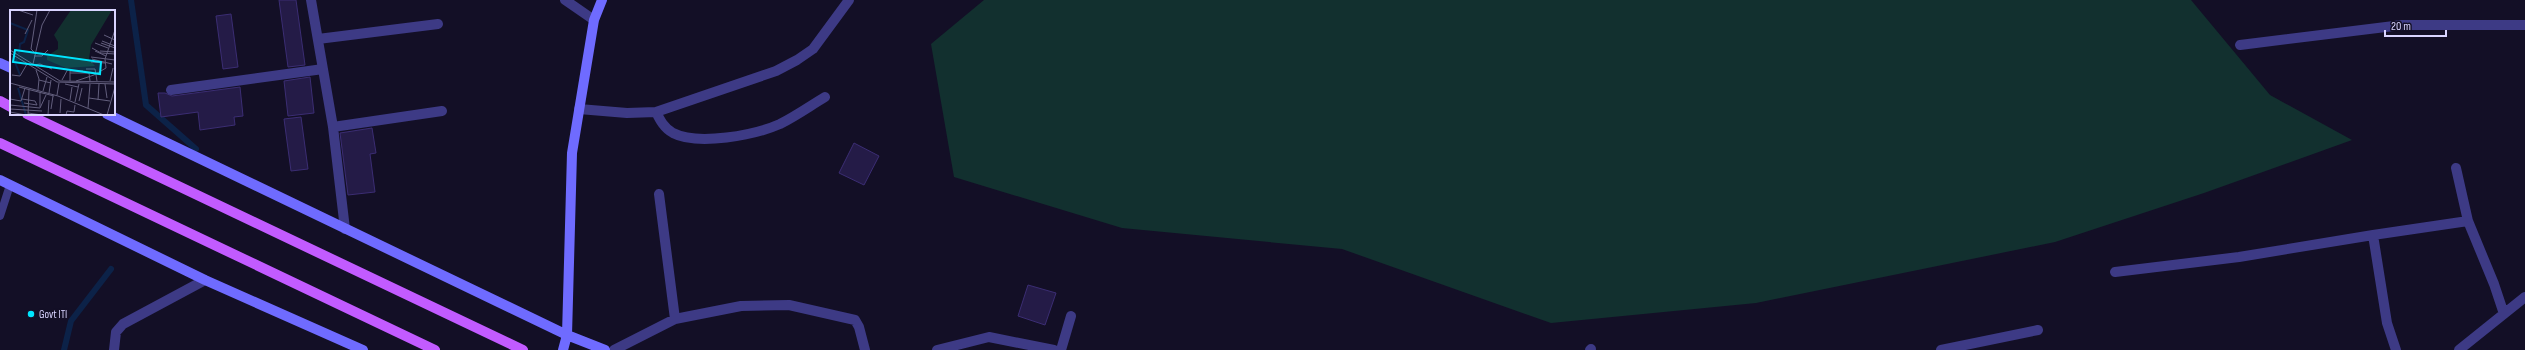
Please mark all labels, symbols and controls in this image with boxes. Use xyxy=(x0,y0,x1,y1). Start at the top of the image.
inset map xyxy=(10,10,115,115)
scale bar xyxy=(2385,12,2446,38)
text: 20 m xyxy=(2391,19,2411,34)
place label: Govt ITI xyxy=(39,308,67,321)
marker: Govt ITI xyxy=(26,309,36,319)

